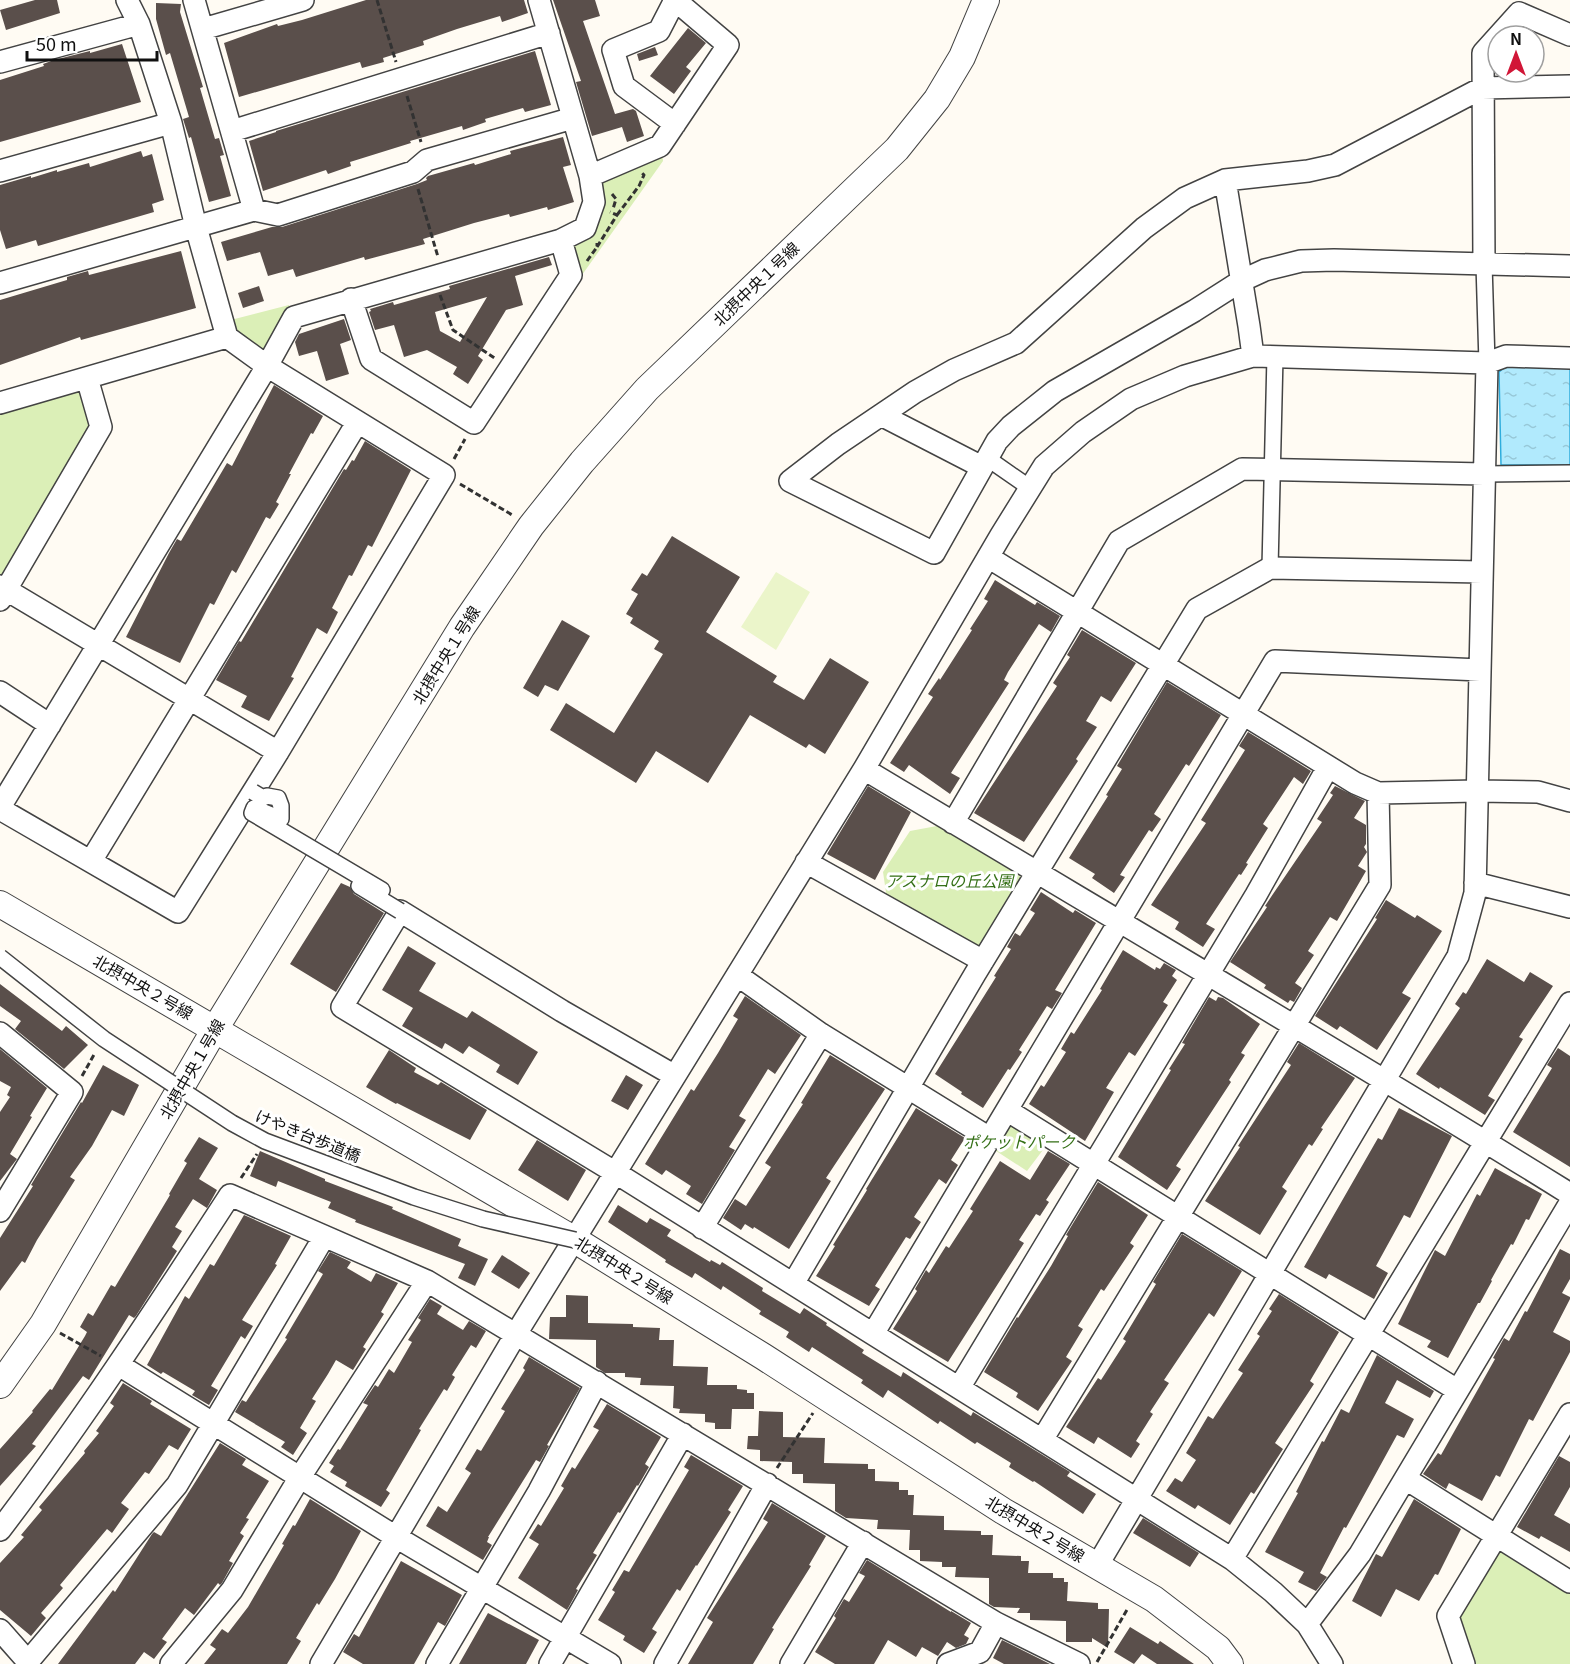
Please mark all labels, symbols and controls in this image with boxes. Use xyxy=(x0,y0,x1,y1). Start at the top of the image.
scale bar xyxy=(27,24,158,62)
north arrow xyxy=(1486,24,1546,84)
text: N xyxy=(1510,26,1522,50)
text: 50 m xyxy=(36,30,77,56)
street label: 北摂中央１号線 xyxy=(707,236,804,331)
street label: 北摂中央１号線 xyxy=(405,601,485,708)
park label: アスナロの丘公園 xyxy=(885,868,1015,892)
street label: 北摂中央２号線 xyxy=(89,948,198,1025)
street label: 北摂中央１号線 xyxy=(153,1014,230,1123)
street label: けやき台歩道橋 xyxy=(252,1103,365,1167)
park label: ポケットパーク xyxy=(963,1129,1076,1153)
street label: 北摂中央２号線 xyxy=(571,1229,678,1309)
street label: 北摂中央２号線 xyxy=(981,1489,1090,1567)

